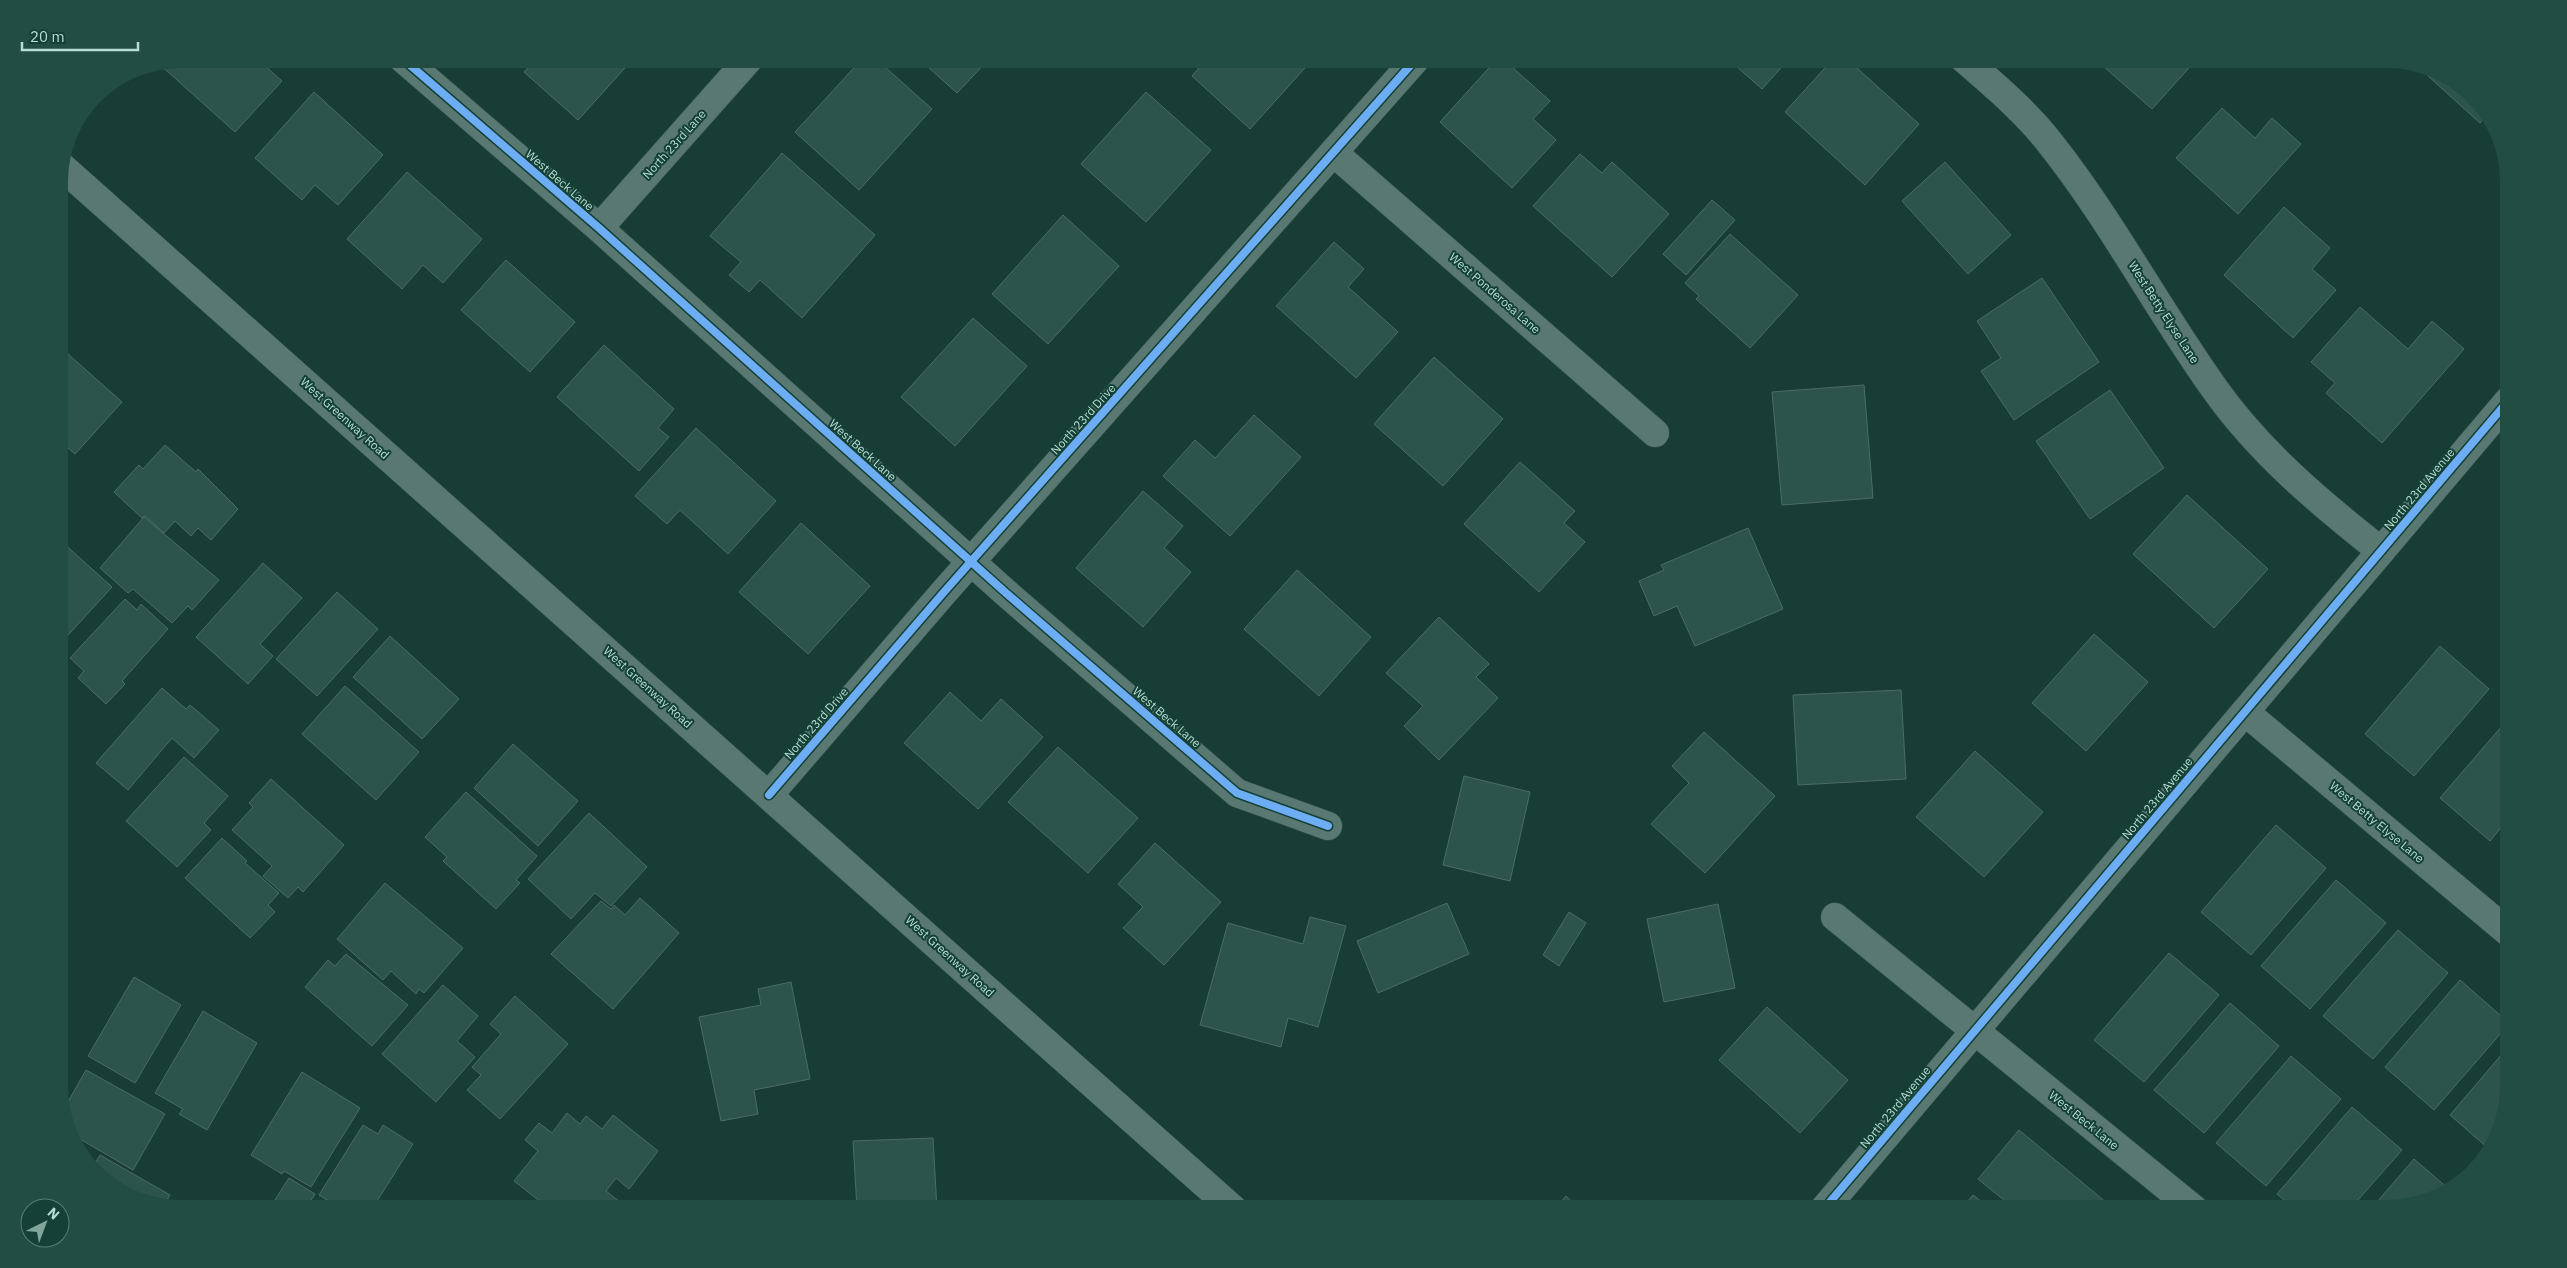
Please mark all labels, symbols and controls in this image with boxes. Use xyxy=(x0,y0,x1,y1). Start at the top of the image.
scale bar xyxy=(22,20,139,52)
text: 20 m xyxy=(30,27,65,46)
street label: North 23rd Lane xyxy=(639,106,709,182)
street label: West Beck Lane xyxy=(523,146,597,214)
street label: West Ponderosa Lane xyxy=(1446,249,1544,337)
street label: West Betty Elyse Lane xyxy=(2125,258,2203,366)
street label: West Greenway Road xyxy=(297,374,393,462)
street label: North 23rd Drive xyxy=(1047,380,1119,457)
street label: West Beck Lane xyxy=(826,416,900,484)
street label: North 23rd Avenue xyxy=(2380,445,2458,533)
street label: West Greenway Road xyxy=(600,643,696,731)
street label: West Beck Lane xyxy=(1130,683,1204,751)
street label: North 23rd Drive xyxy=(781,684,851,762)
street label: North 23rd Avenue xyxy=(2118,754,2196,842)
street label: West Betty Elyse Lane xyxy=(2327,778,2428,866)
street label: West Greenway Road xyxy=(902,912,998,1000)
street label: North 23rd Avenue xyxy=(1856,1063,1934,1151)
street label: West Beck Lane xyxy=(2046,1087,2122,1153)
north arrow xyxy=(20,1198,70,1248)
text: N xyxy=(44,1203,63,1223)

